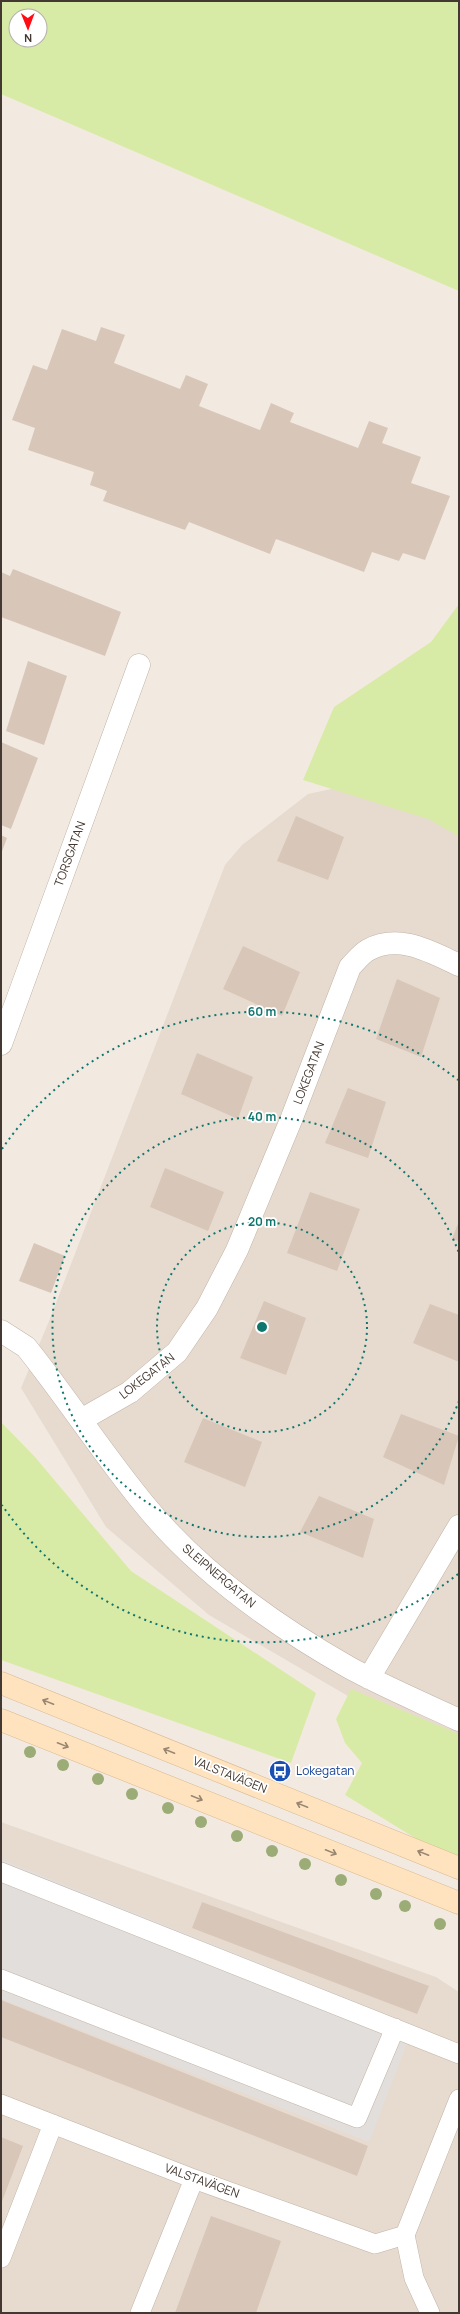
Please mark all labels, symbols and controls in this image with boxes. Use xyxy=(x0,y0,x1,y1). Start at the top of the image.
north arrow xyxy=(8,8,48,48)
text: N xyxy=(24,31,32,46)
street label: TORSGATAN xyxy=(50,819,89,889)
text: 60 m xyxy=(248,1003,276,1020)
street label: LOKEGATAN xyxy=(289,1039,328,1107)
text: 40 m xyxy=(248,1108,276,1125)
text: 20 m xyxy=(248,1213,276,1230)
centre of rings xyxy=(255,1320,269,1334)
street label: LOKEGATAN xyxy=(115,1349,178,1403)
street label: SLEIPNERGATAN xyxy=(179,1540,260,1611)
one-way arrow xyxy=(43,1698,55,1705)
one-way arrow xyxy=(57,1742,69,1749)
one-way arrow xyxy=(163,1746,175,1754)
street label: VALSTAVÄGEN xyxy=(191,1752,270,1797)
bus stop icon: Lokegatan xyxy=(267,1758,293,1784)
place label: Lokegatan xyxy=(296,1762,354,1779)
one-way arrow xyxy=(190,1795,202,1803)
one-way arrow xyxy=(297,1800,309,1808)
one-way arrow xyxy=(324,1848,336,1856)
one-way arrow xyxy=(417,1849,429,1857)
street label: VALSTAVÄGEN xyxy=(162,2159,242,2202)

